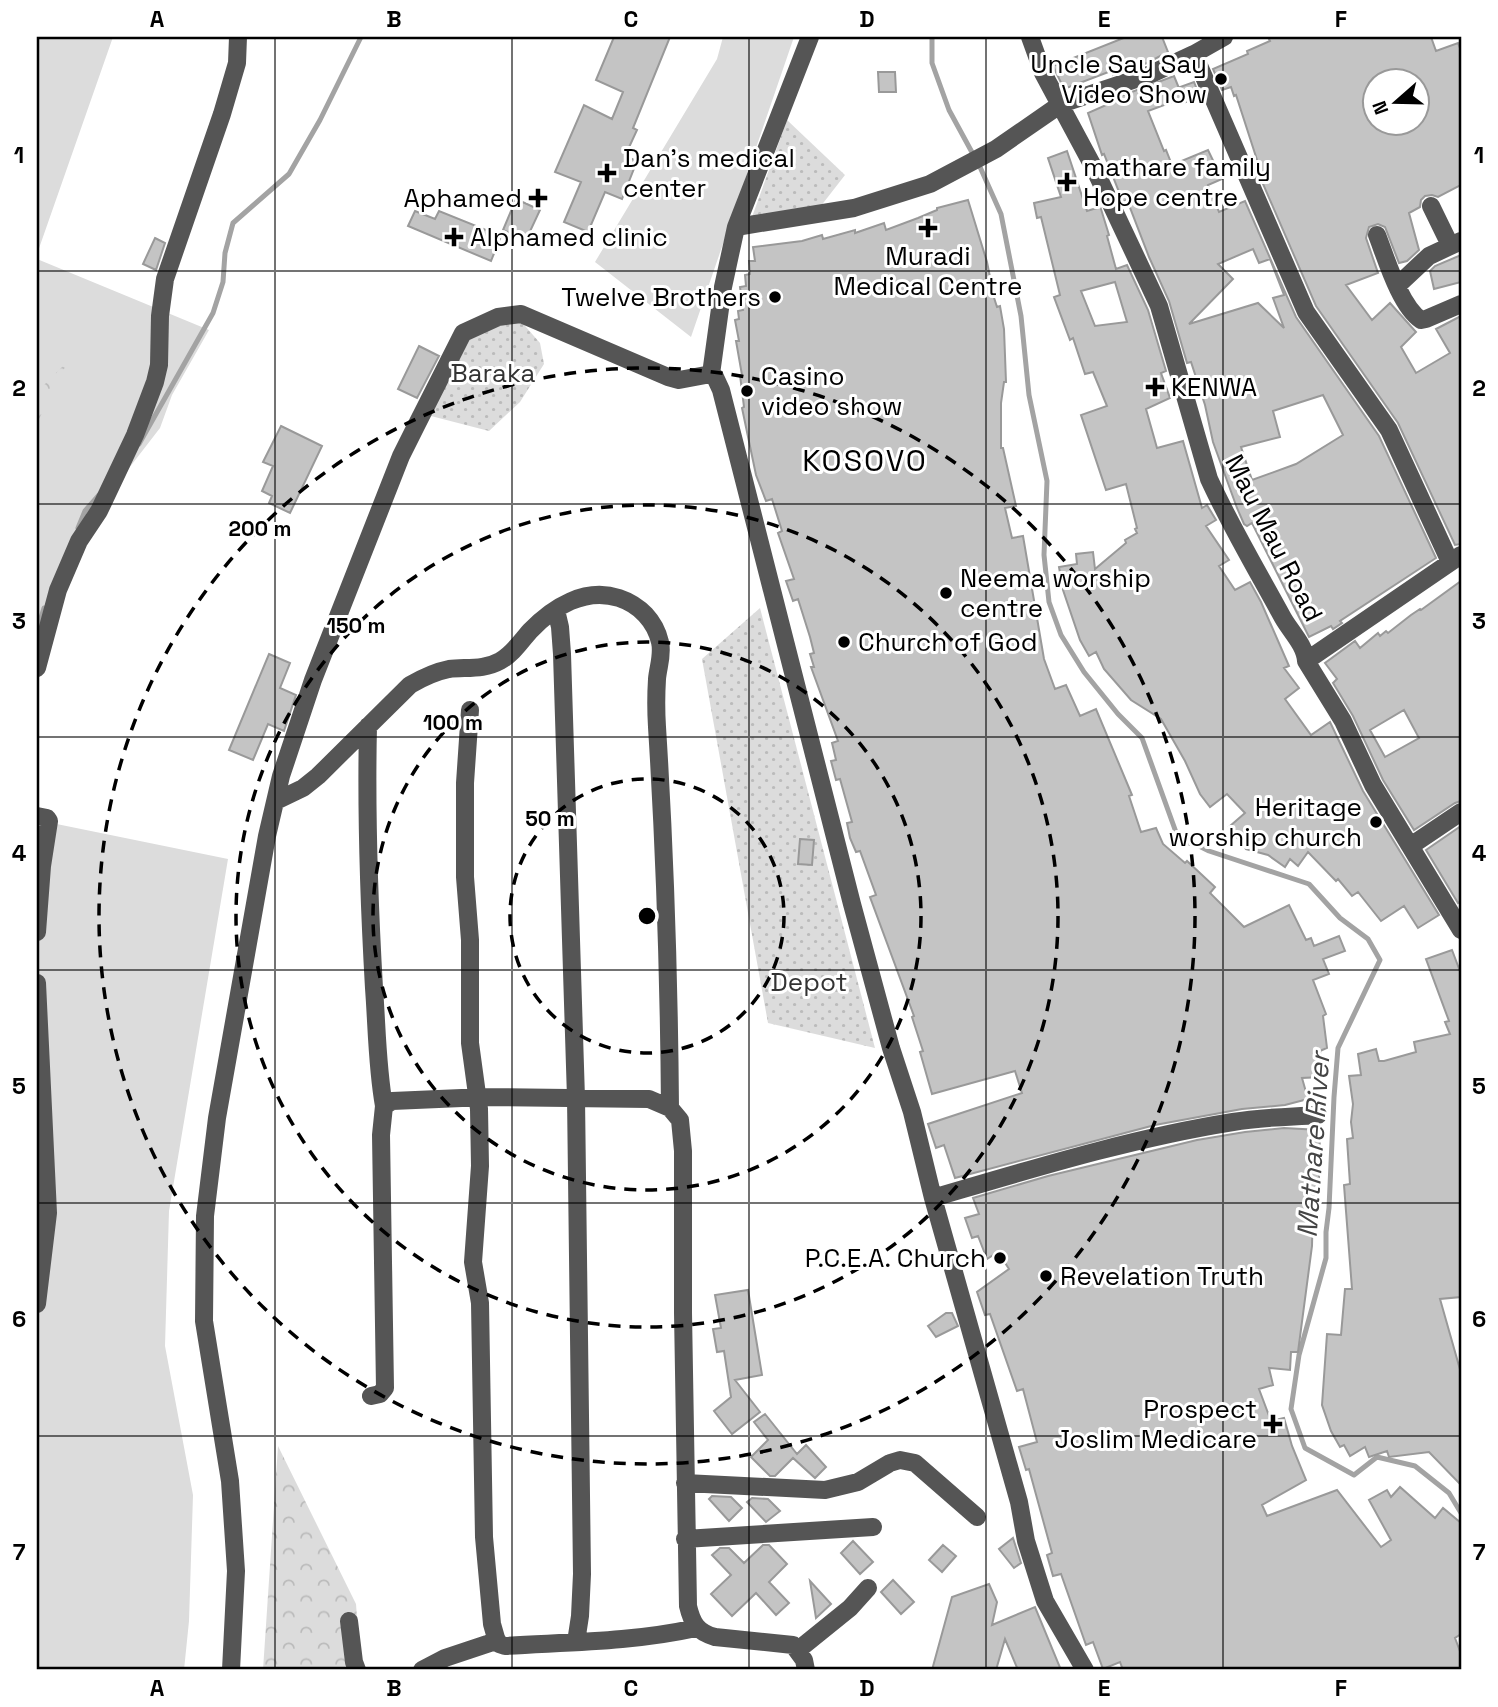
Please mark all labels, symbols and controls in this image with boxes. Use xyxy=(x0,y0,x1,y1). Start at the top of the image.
text: A xyxy=(150,4,165,34)
text: B xyxy=(386,4,402,34)
text: C xyxy=(624,4,638,34)
text: D xyxy=(859,4,875,34)
text: E xyxy=(1098,4,1110,34)
text: F xyxy=(1335,4,1347,34)
place label: Uncle Say Say Video Show xyxy=(1030,47,1207,111)
north arrow xyxy=(1362,66,1432,136)
marker: Uncle Say Say Video Show xyxy=(1213,71,1229,87)
text: N xyxy=(1367,97,1394,118)
text: 1 xyxy=(14,140,24,170)
text: 1 xyxy=(1474,140,1484,170)
place label: Dan's medical center xyxy=(623,141,795,205)
place label: mathare family Hope centre xyxy=(1083,150,1271,214)
marker: Dan's medical center xyxy=(597,163,617,183)
marker: mathare family Hope centre xyxy=(1057,172,1077,192)
place label: Aphamed xyxy=(403,181,522,215)
marker: Aphamed xyxy=(528,188,548,208)
marker: Muradi Medical Centre xyxy=(918,218,938,238)
place label: Alphamed clinic xyxy=(470,220,668,254)
marker: Alphamed clinic xyxy=(444,227,464,247)
place label: Muradi Medical Centre xyxy=(834,239,1022,303)
place label: Twelve Brothers xyxy=(561,280,761,314)
marker: Twelve Brothers xyxy=(767,289,783,305)
park label: Baraka xyxy=(450,356,536,390)
place label: Casino video show xyxy=(761,359,903,423)
place label: KENWA xyxy=(1171,370,1257,404)
text: 2 xyxy=(12,373,26,403)
text: 2 xyxy=(1472,373,1486,403)
marker: KENWA xyxy=(1145,377,1165,397)
marker: Casino video show xyxy=(739,383,755,399)
district label: KOSOVO xyxy=(802,441,928,480)
street label: Mau Mau Road xyxy=(1217,449,1331,627)
text: 200 m xyxy=(229,515,291,542)
place label: Neema worship centre xyxy=(960,561,1151,625)
marker: Neema worship centre xyxy=(938,585,954,601)
text: 3 xyxy=(12,606,26,636)
text: 3 xyxy=(1472,606,1486,636)
text: 150 m xyxy=(327,612,385,639)
place label: Church of God xyxy=(858,625,1038,659)
marker: Church of God xyxy=(836,634,852,650)
text: 100 m xyxy=(423,709,483,736)
place label: Heritage worship church xyxy=(1168,790,1362,854)
text: 50 m xyxy=(525,805,575,832)
marker: Heritage worship church xyxy=(1368,814,1384,830)
text: 4 xyxy=(12,838,27,868)
text: 4 xyxy=(1472,838,1487,868)
centre of rings xyxy=(635,904,659,928)
park label: Depot xyxy=(771,965,847,999)
water label: Mathare River xyxy=(1289,1048,1338,1239)
text: 5 xyxy=(12,1071,26,1101)
text: 5 xyxy=(1472,1071,1486,1101)
place label: P.C.E.A. Church xyxy=(805,1241,986,1275)
marker: P.C.E.A. Church xyxy=(992,1250,1008,1266)
place label: Revelation Truth xyxy=(1060,1259,1264,1293)
marker: Revelation Truth xyxy=(1038,1268,1054,1284)
text: 6 xyxy=(12,1304,26,1334)
text: 6 xyxy=(1472,1304,1486,1334)
place label: Prospect Joslim Medicare xyxy=(1054,1392,1257,1456)
marker: Prospect Joslim Medicare xyxy=(1263,1414,1283,1434)
text: 7 xyxy=(13,1537,26,1567)
text: 7 xyxy=(1473,1537,1486,1567)
text: A xyxy=(150,1673,165,1703)
text: B xyxy=(386,1673,402,1703)
text: C xyxy=(624,1673,638,1703)
text: D xyxy=(859,1673,875,1703)
text: E xyxy=(1098,1673,1110,1703)
text: F xyxy=(1335,1673,1347,1703)

